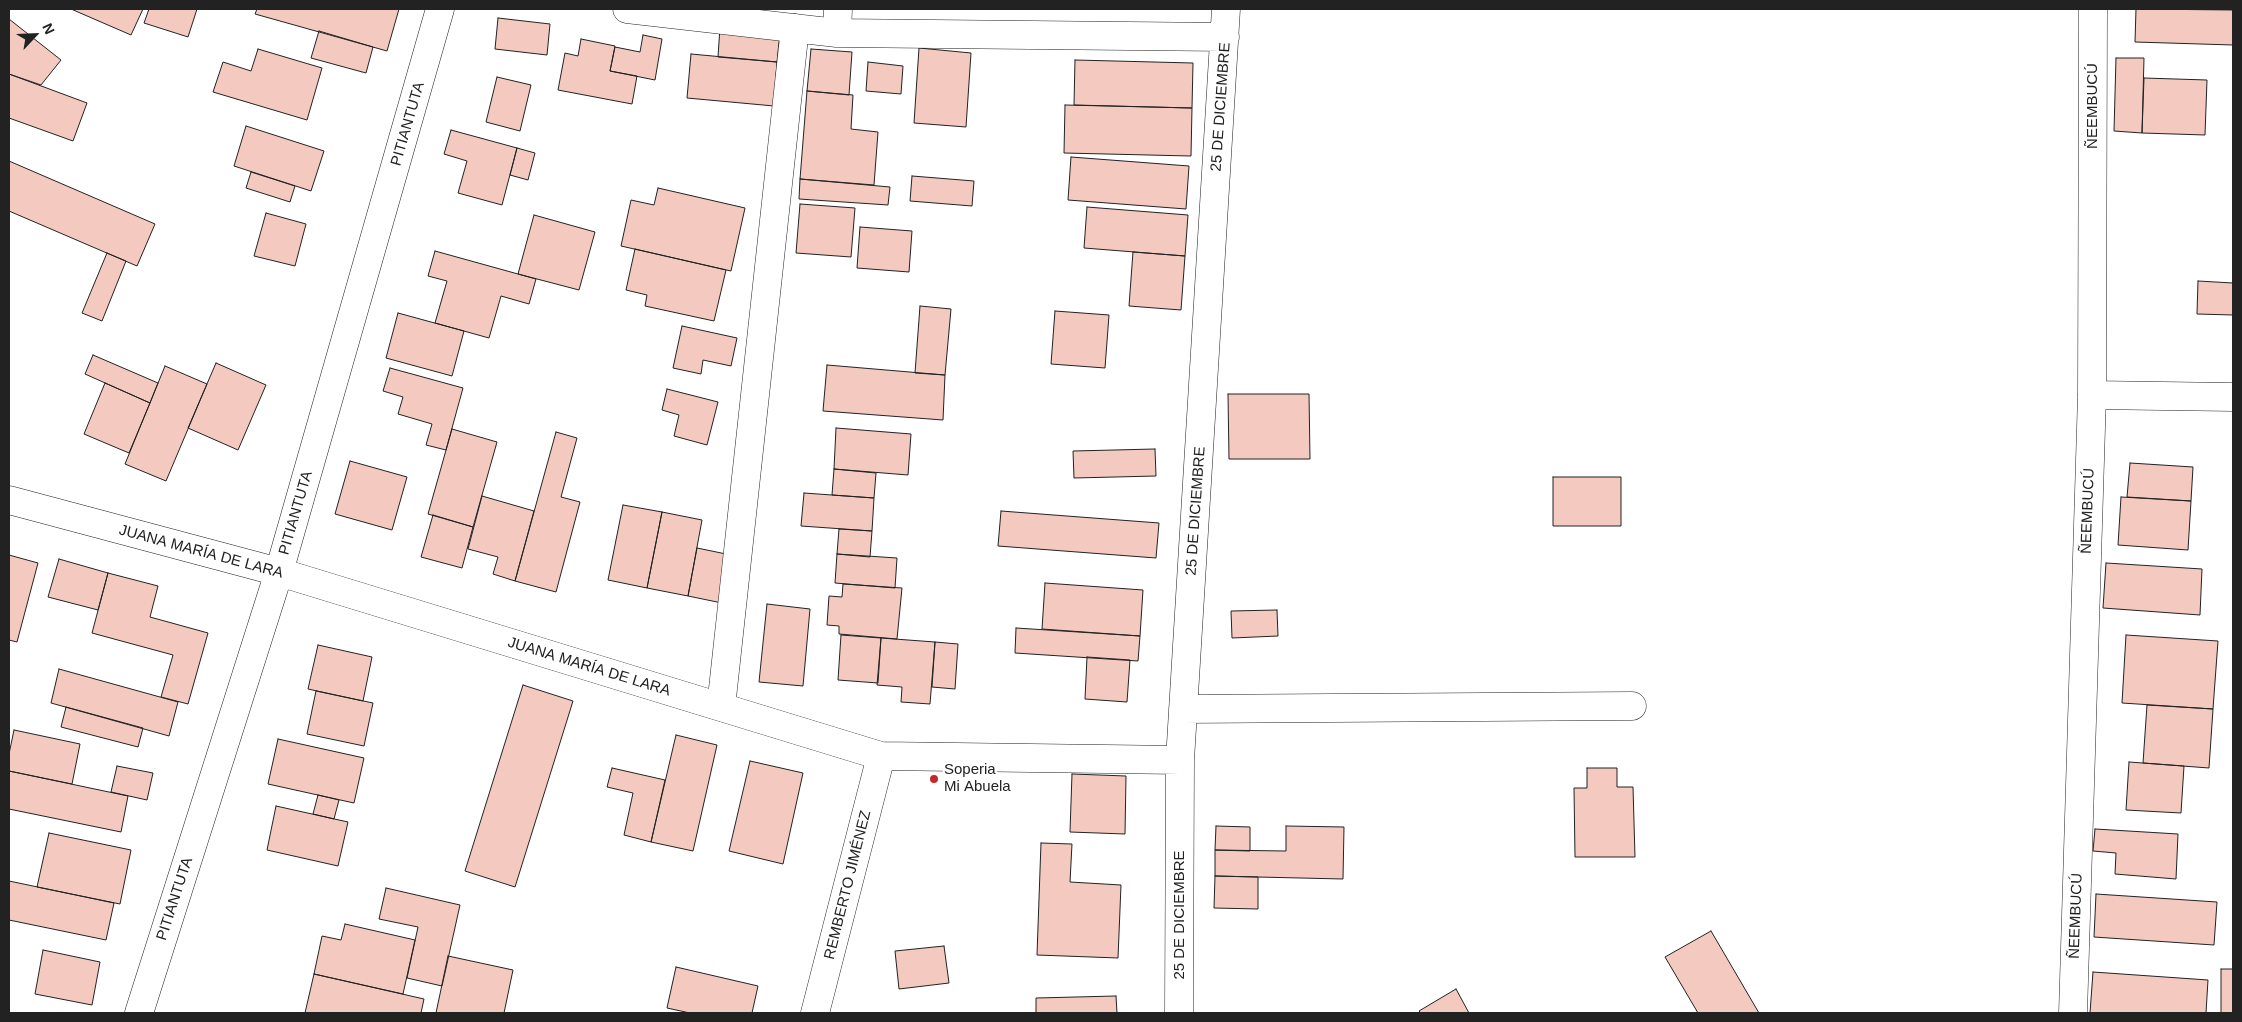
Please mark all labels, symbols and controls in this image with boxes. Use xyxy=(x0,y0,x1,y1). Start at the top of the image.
north arrow xyxy=(10,10,60,60)
text: N xyxy=(39,21,58,37)
street label: 25 DE DICIEMBRE xyxy=(1208,42,1234,172)
street label: ÑEEMBUCÚ xyxy=(2084,63,2102,149)
street label: PITIANTUTA xyxy=(387,80,429,168)
street label: 25 DE DICIEMBRE xyxy=(1183,446,1209,576)
street label: ÑEEMBUCÚ xyxy=(2078,468,2098,554)
street label: PITIANTUTA xyxy=(275,469,317,557)
street label: JUANA MARÍA DE LARA xyxy=(117,521,285,583)
street label: JUANA MARÍA DE LARA xyxy=(505,634,673,700)
place label: Soperia Mi Abuela xyxy=(944,761,1011,796)
marker: Soperia Mi Abuela xyxy=(928,773,940,785)
street label: REMBERTO JIMÉNEZ xyxy=(821,809,875,961)
street label: 25 DE DICIEMBRE xyxy=(1171,850,1189,980)
street label: PITIANTUTA xyxy=(153,855,197,943)
street label: ÑEEMBUCÚ xyxy=(2066,873,2086,959)

